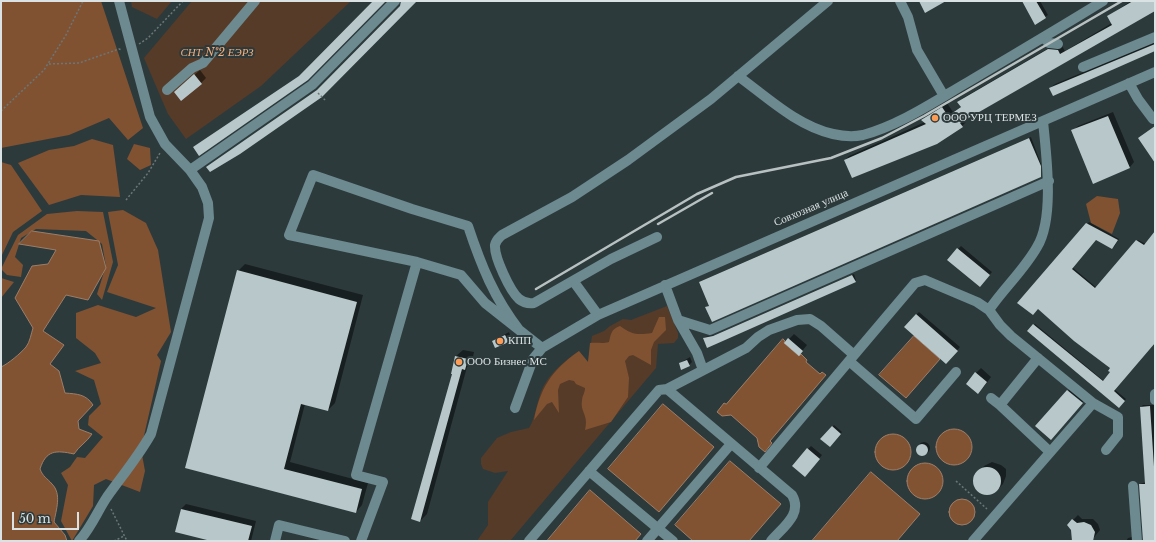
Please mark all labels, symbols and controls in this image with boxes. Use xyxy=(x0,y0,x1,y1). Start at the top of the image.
park label: СНТ №2 ЕЭРЗ xyxy=(180,46,254,60)
place label: ООО УРЦ ТЕРМЕЗ xyxy=(943,111,1037,125)
marker: ООО УРЦ ТЕРМЕЗ xyxy=(930,113,940,123)
street label: Совхозная улица xyxy=(772,186,850,230)
place label: КПП xyxy=(508,334,531,348)
marker: КПП xyxy=(495,336,505,346)
place label: ООО Бизнес МС xyxy=(467,355,547,369)
marker: ООО Бизнес МС xyxy=(454,357,464,367)
scale bar xyxy=(14,504,81,530)
text: 50 m xyxy=(19,511,51,526)

